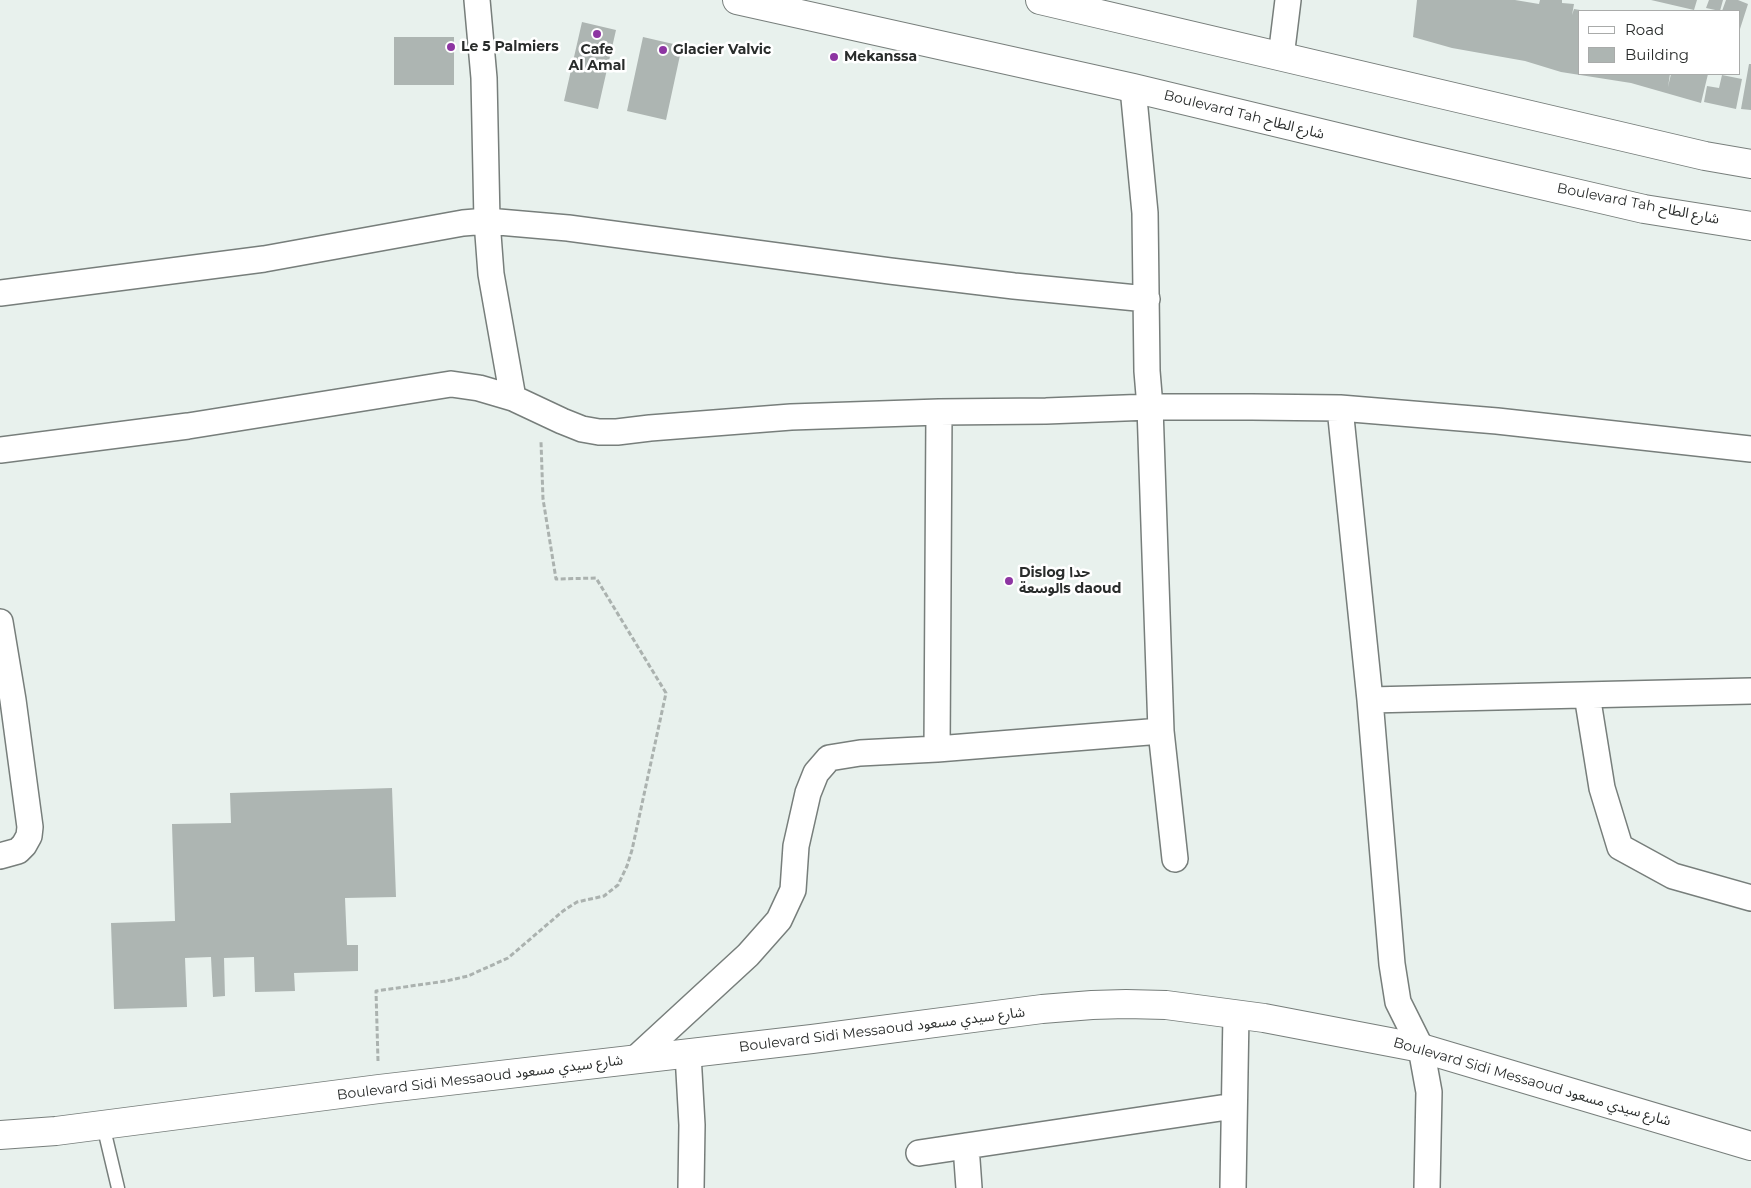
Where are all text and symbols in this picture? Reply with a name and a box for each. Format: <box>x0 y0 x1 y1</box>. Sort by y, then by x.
legend <box>1578 10 1741 75</box>
text: Road <box>1625 20 1664 39</box>
marker: Cafe Al Amal <box>591 28 603 40</box>
place label: Le 5 Palmiers <box>461 39 559 55</box>
marker: Le 5 Palmiers <box>445 41 457 53</box>
place label: Cafe Al Amal <box>568 42 626 74</box>
place label: Glacier Valvic <box>673 42 771 58</box>
marker: Glacier Valvic <box>657 44 669 56</box>
text: Building <box>1625 45 1689 64</box>
place label: Mekanssa <box>844 49 917 65</box>
marker: Mekanssa <box>828 51 840 63</box>
street label: Boulevard Tah شارع الطاح <box>1162 87 1326 143</box>
street label: Boulevard Tah شارع الطاح <box>1555 180 1721 228</box>
place label: Dislog حدا الوسعةs daoud <box>1019 565 1121 598</box>
marker: Dislog حدا الوسعةs daoud <box>1003 575 1015 587</box>
street label: Boulevard Sidi Messaoud شارع سيدي مسعود <box>738 1004 1026 1056</box>
street label: Boulevard Sidi Messaoud شارع سيدي مسعود <box>1391 1034 1673 1130</box>
street label: Boulevard Sidi Messaoud شارع سيدي مسعود <box>336 1052 624 1104</box>

